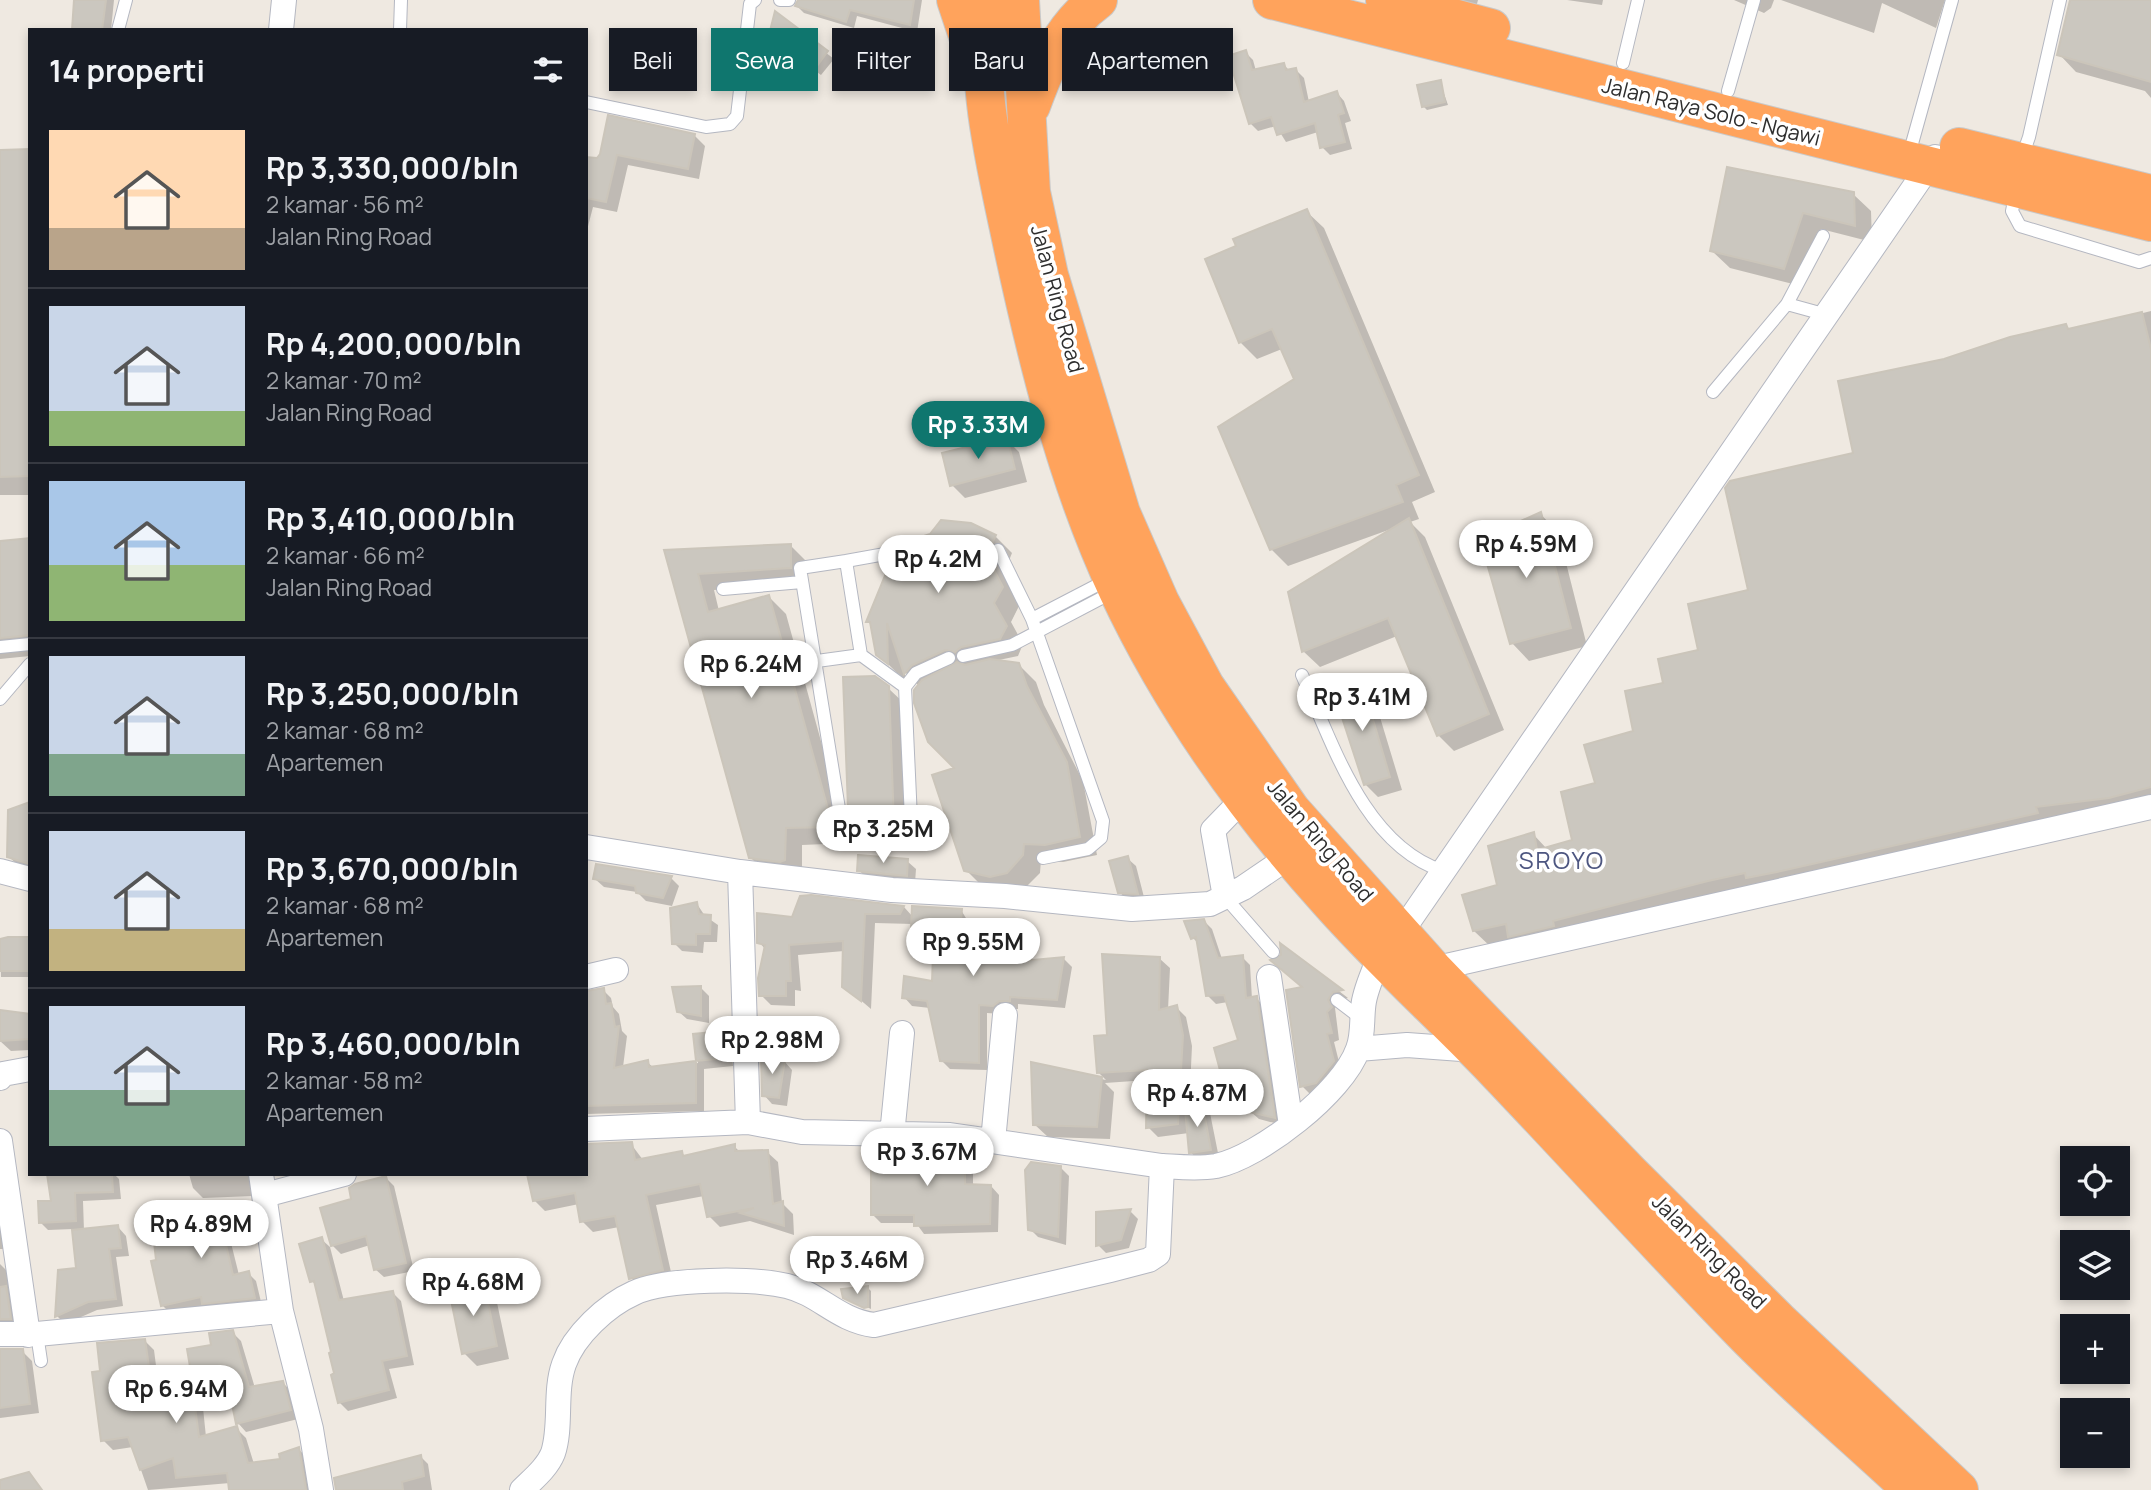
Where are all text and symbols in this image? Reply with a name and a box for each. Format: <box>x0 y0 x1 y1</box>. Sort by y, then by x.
chip: Beli <box>609 28 697 91</box>
chip: Sewa <box>711 28 818 91</box>
chip: Filter <box>832 28 935 91</box>
chip: Baru <box>949 28 1048 91</box>
chip: Apartemen <box>1062 28 1233 91</box>
text: 14 properti <box>49 50 205 91</box>
icon: filters <box>529 51 567 89</box>
street label: Jalan Raya Solo - Ngawi <box>1599 70 1824 152</box>
text: Rp 3,330,000/bln <box>266 147 518 188</box>
icon: home <box>105 158 189 242</box>
text: 2 kamar · 56 m² <box>266 188 424 220</box>
text: Jalan Ring Road <box>266 220 432 252</box>
street label: Jalan Ring Road <box>1025 222 1091 376</box>
text: Rp 4,200,000/bln <box>266 323 521 364</box>
icon: home <box>105 334 189 418</box>
text: 2 kamar · 70 m² <box>266 364 422 396</box>
text: Jalan Ring Road <box>266 396 432 428</box>
pin: Rp 3.33M <box>906 402 1050 461</box>
text: Rp 3.33M <box>928 408 1028 440</box>
text: Rp 3,410,000/bln <box>266 498 515 539</box>
icon: home <box>105 509 189 593</box>
pin: Rp 4.59M <box>1454 520 1598 580</box>
text: Rp 4.59M <box>1475 527 1577 559</box>
pin: Rp 4.2M <box>873 536 1003 595</box>
text: 2 kamar · 66 m² <box>266 539 425 571</box>
text: Rp 4.2M <box>894 542 982 574</box>
text: Jalan Ring Road <box>266 571 432 603</box>
pin: Rp 6.24M <box>679 640 823 700</box>
text: Rp 6.24M <box>700 647 802 679</box>
text: Rp 3,250,000/bln <box>266 673 519 714</box>
pin: Rp 3.41M <box>1290 674 1434 733</box>
text: Rp 3.41M <box>1313 680 1411 712</box>
icon: home <box>105 684 189 768</box>
text: 2 kamar · 68 m² <box>266 714 424 746</box>
text: Apartemen <box>266 746 383 778</box>
street label: Jalan Ring Road <box>1261 773 1380 907</box>
pin: Rp 3.25M <box>811 806 955 865</box>
text: Rp 3.25M <box>832 812 934 844</box>
district label: SROYO <box>1519 843 1605 876</box>
text: Rp 3,670,000/bln <box>266 848 518 889</box>
icon: home <box>105 859 189 943</box>
text: 2 kamar · 68 m² <box>266 889 424 921</box>
pin: Rp 9.55M <box>901 918 1045 978</box>
text: Apartemen <box>266 921 383 953</box>
text: Rp 9.55M <box>922 925 1024 957</box>
pin: Rp 2.98M <box>700 1016 844 1076</box>
text: Rp 3,460,000/bln <box>266 1023 520 1064</box>
text: Rp 2.98M <box>721 1023 823 1055</box>
icon: home <box>105 1034 189 1118</box>
text: 2 kamar · 58 m² <box>266 1064 423 1096</box>
pin: Rp 4.87M <box>1125 1070 1269 1129</box>
text: Rp 4.87M <box>1147 1076 1247 1108</box>
text: Apartemen <box>266 1096 383 1128</box>
pin: Rp 3.67M <box>855 1128 999 1188</box>
text: Rp 3.67M <box>877 1135 977 1167</box>
map controls <box>2060 1146 2130 1468</box>
button: locate <box>2060 1146 2130 1216</box>
street label: Jalan Ring Road <box>1646 1188 1773 1315</box>
pin: Rp 4.89M <box>129 1200 273 1260</box>
text: Rp 4.89M <box>150 1207 252 1239</box>
button: layers <box>2060 1230 2130 1300</box>
pin: Rp 3.46M <box>785 1236 929 1296</box>
text: Rp 3.46M <box>806 1243 908 1275</box>
pin: Rp 4.68M <box>401 1258 545 1318</box>
text: Rp 4.68M <box>422 1265 524 1297</box>
button: + <box>2060 1314 2130 1384</box>
pin: Rp 6.94M <box>104 1366 248 1425</box>
text: Rp 6.94M <box>124 1372 228 1404</box>
button: − <box>2060 1398 2130 1468</box>

